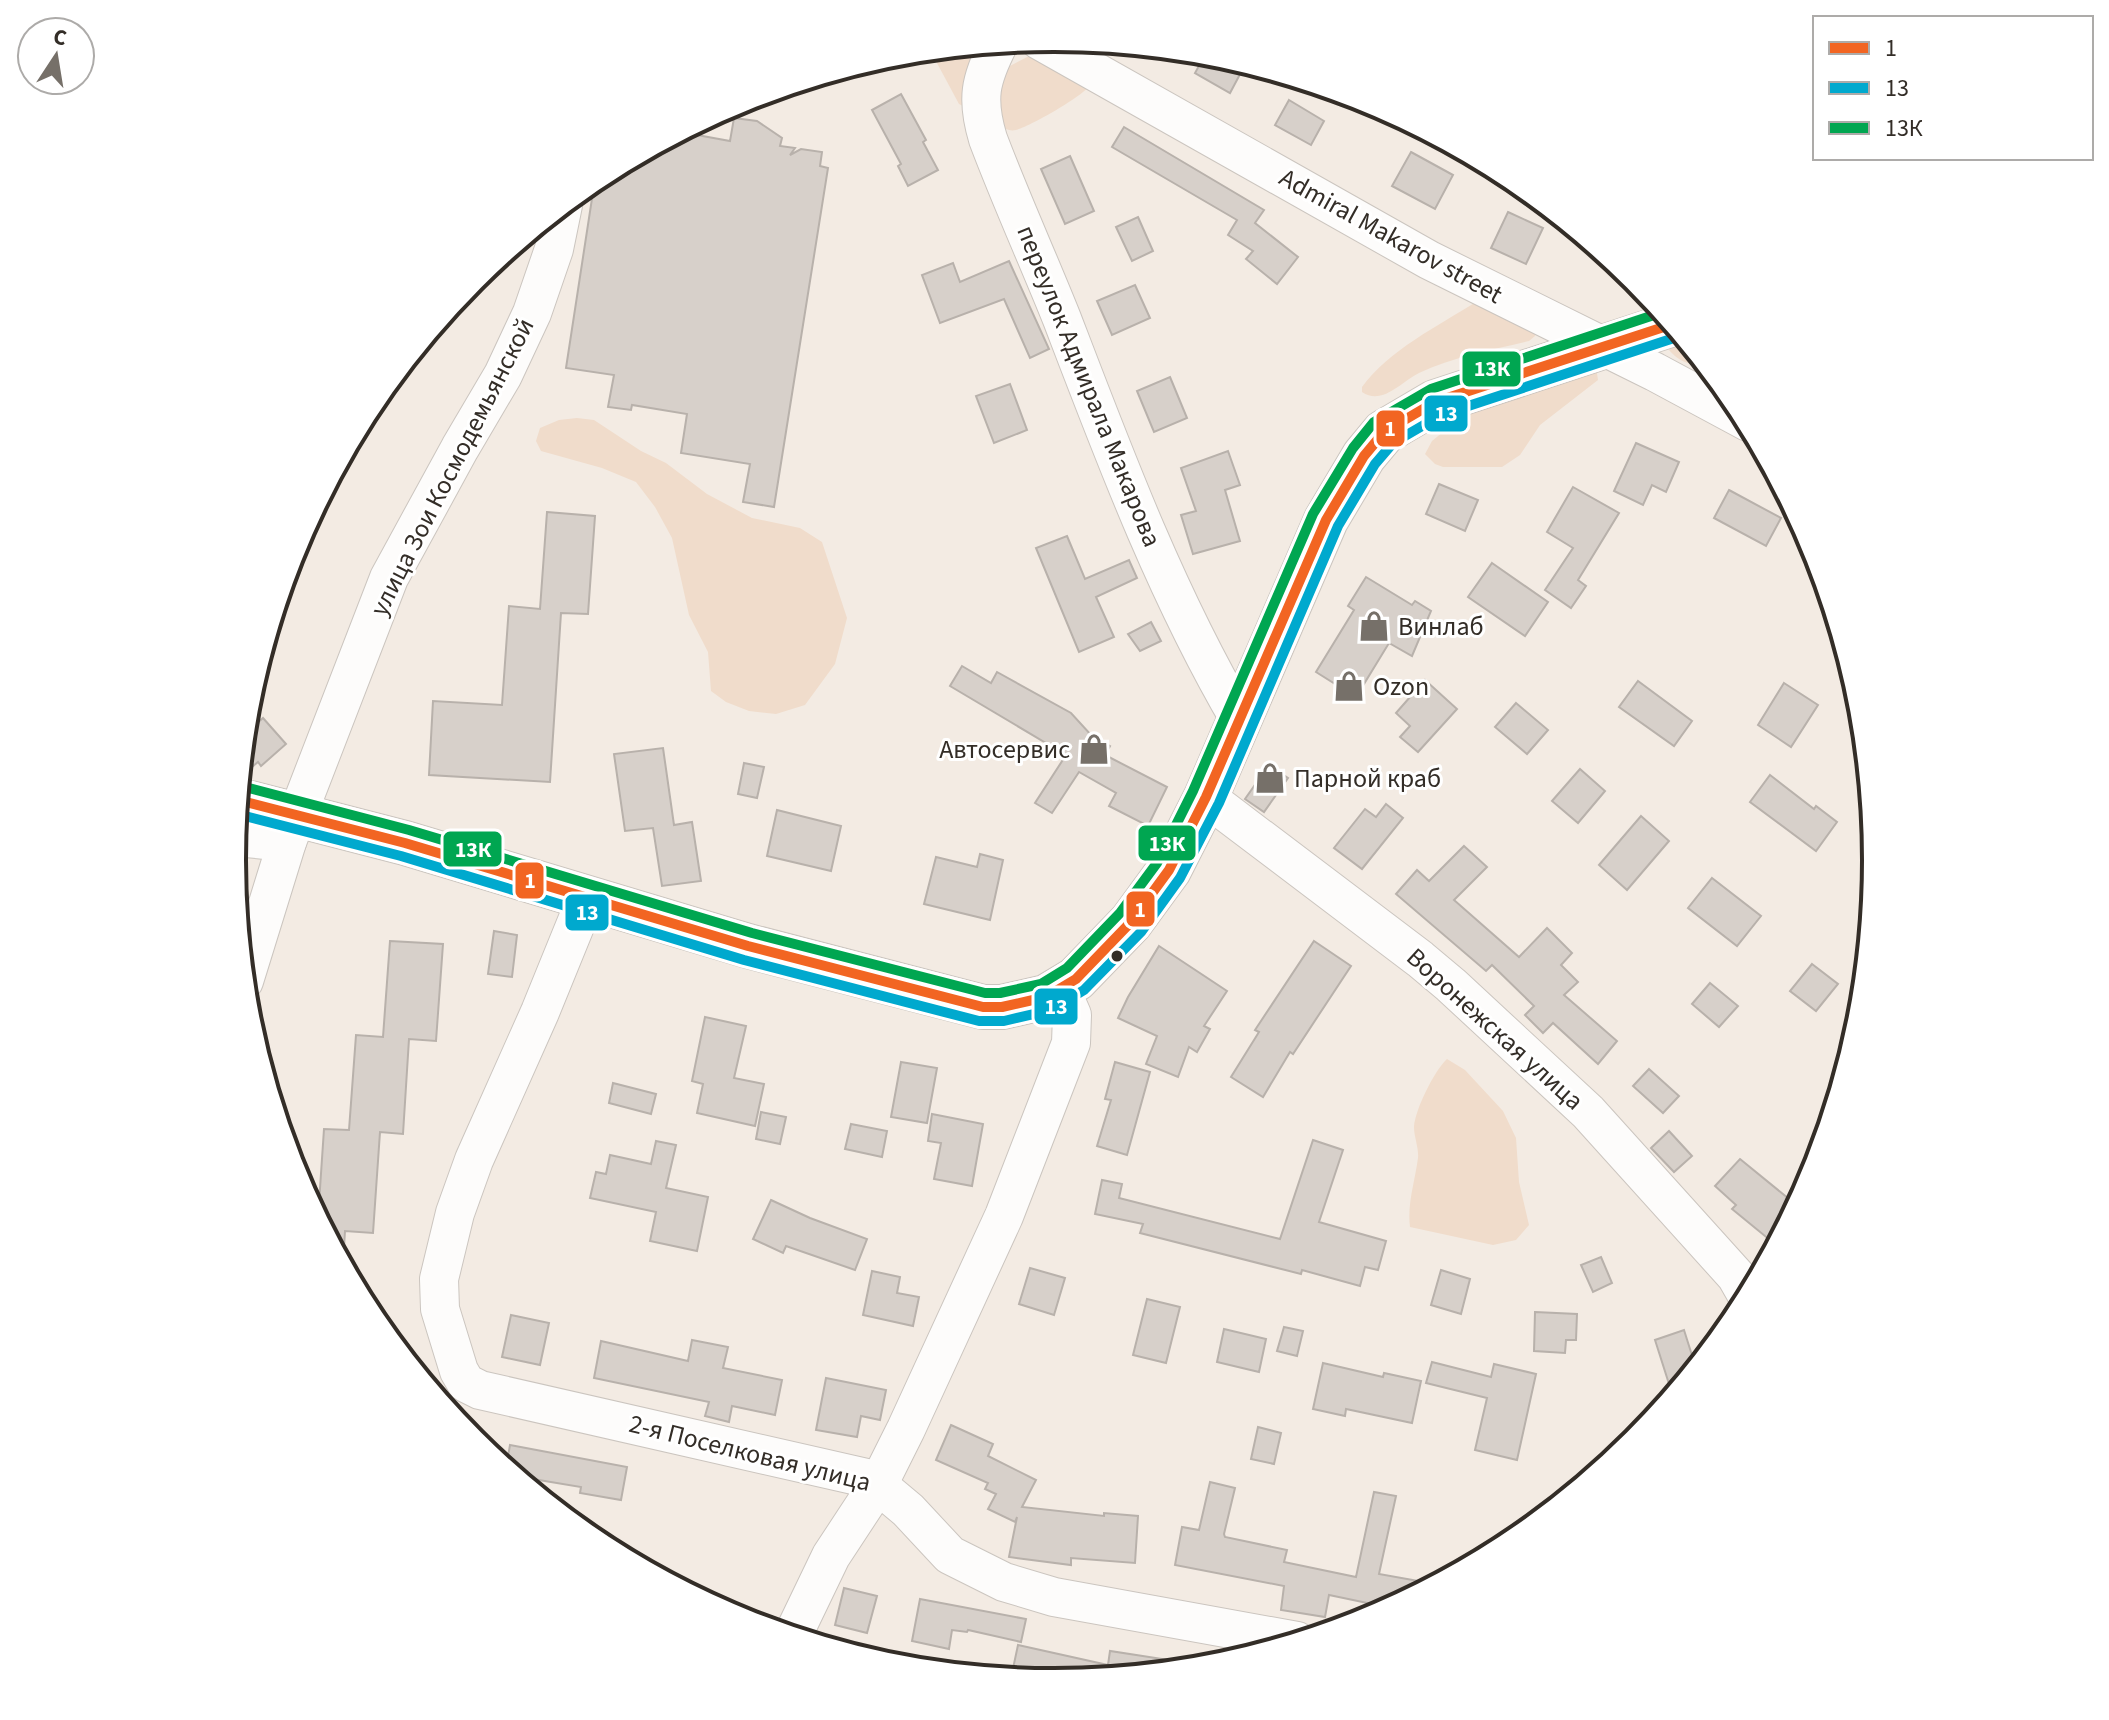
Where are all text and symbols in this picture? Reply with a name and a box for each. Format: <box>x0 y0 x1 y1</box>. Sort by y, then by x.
north arrow <box>16 16 96 96</box>
legend <box>1813 16 2093 160</box>
text: С <box>50 20 70 54</box>
text: 1 <box>1885 31 1897 66</box>
text: 13 <box>1885 71 1909 106</box>
text: 13К <box>1885 111 1923 146</box>
street label: Admiral Makarov street <box>1273 159 1509 313</box>
street label: переулок Адмирала Макарова <box>1007 220 1171 552</box>
street label: улица Зои Космодемьянской <box>361 312 543 622</box>
line badge: 13К <box>1461 350 1522 388</box>
text: 13К <box>1474 353 1511 385</box>
line badge: 13 <box>1423 394 1469 433</box>
text: 13 <box>1434 398 1458 430</box>
line badge: 1 <box>1375 409 1406 448</box>
text: 1 <box>1384 413 1396 445</box>
place label: Винлаб <box>1398 608 1484 645</box>
shop icon: Винлаб <box>1357 609 1391 643</box>
place label: Ozon <box>1373 668 1429 705</box>
shop icon: Ozon <box>1332 669 1366 703</box>
place label: Автосервис <box>939 731 1070 768</box>
shop icon: Автосервис <box>1077 732 1111 766</box>
place label: Парной краб <box>1294 760 1441 797</box>
shop icon: Парной краб <box>1253 761 1287 795</box>
line badge: 13К <box>1137 824 1197 862</box>
text: 13К <box>1149 828 1186 860</box>
line badge: 13К <box>442 830 503 868</box>
text: 13К <box>455 834 492 866</box>
line badge: 1 <box>514 861 545 900</box>
text: 1 <box>524 865 536 897</box>
line badge: 1 <box>1125 890 1156 928</box>
line badge: 13 <box>564 893 610 932</box>
text: 1 <box>1134 894 1146 926</box>
text: 13 <box>575 897 599 929</box>
street label: Воронежская улица <box>1398 939 1592 1119</box>
unlabelled marker <box>1109 948 1125 964</box>
line badge: 13 <box>1033 987 1079 1026</box>
text: 13 <box>1044 991 1068 1023</box>
street label: 2-я Поселковая улица <box>625 1405 875 1501</box>

